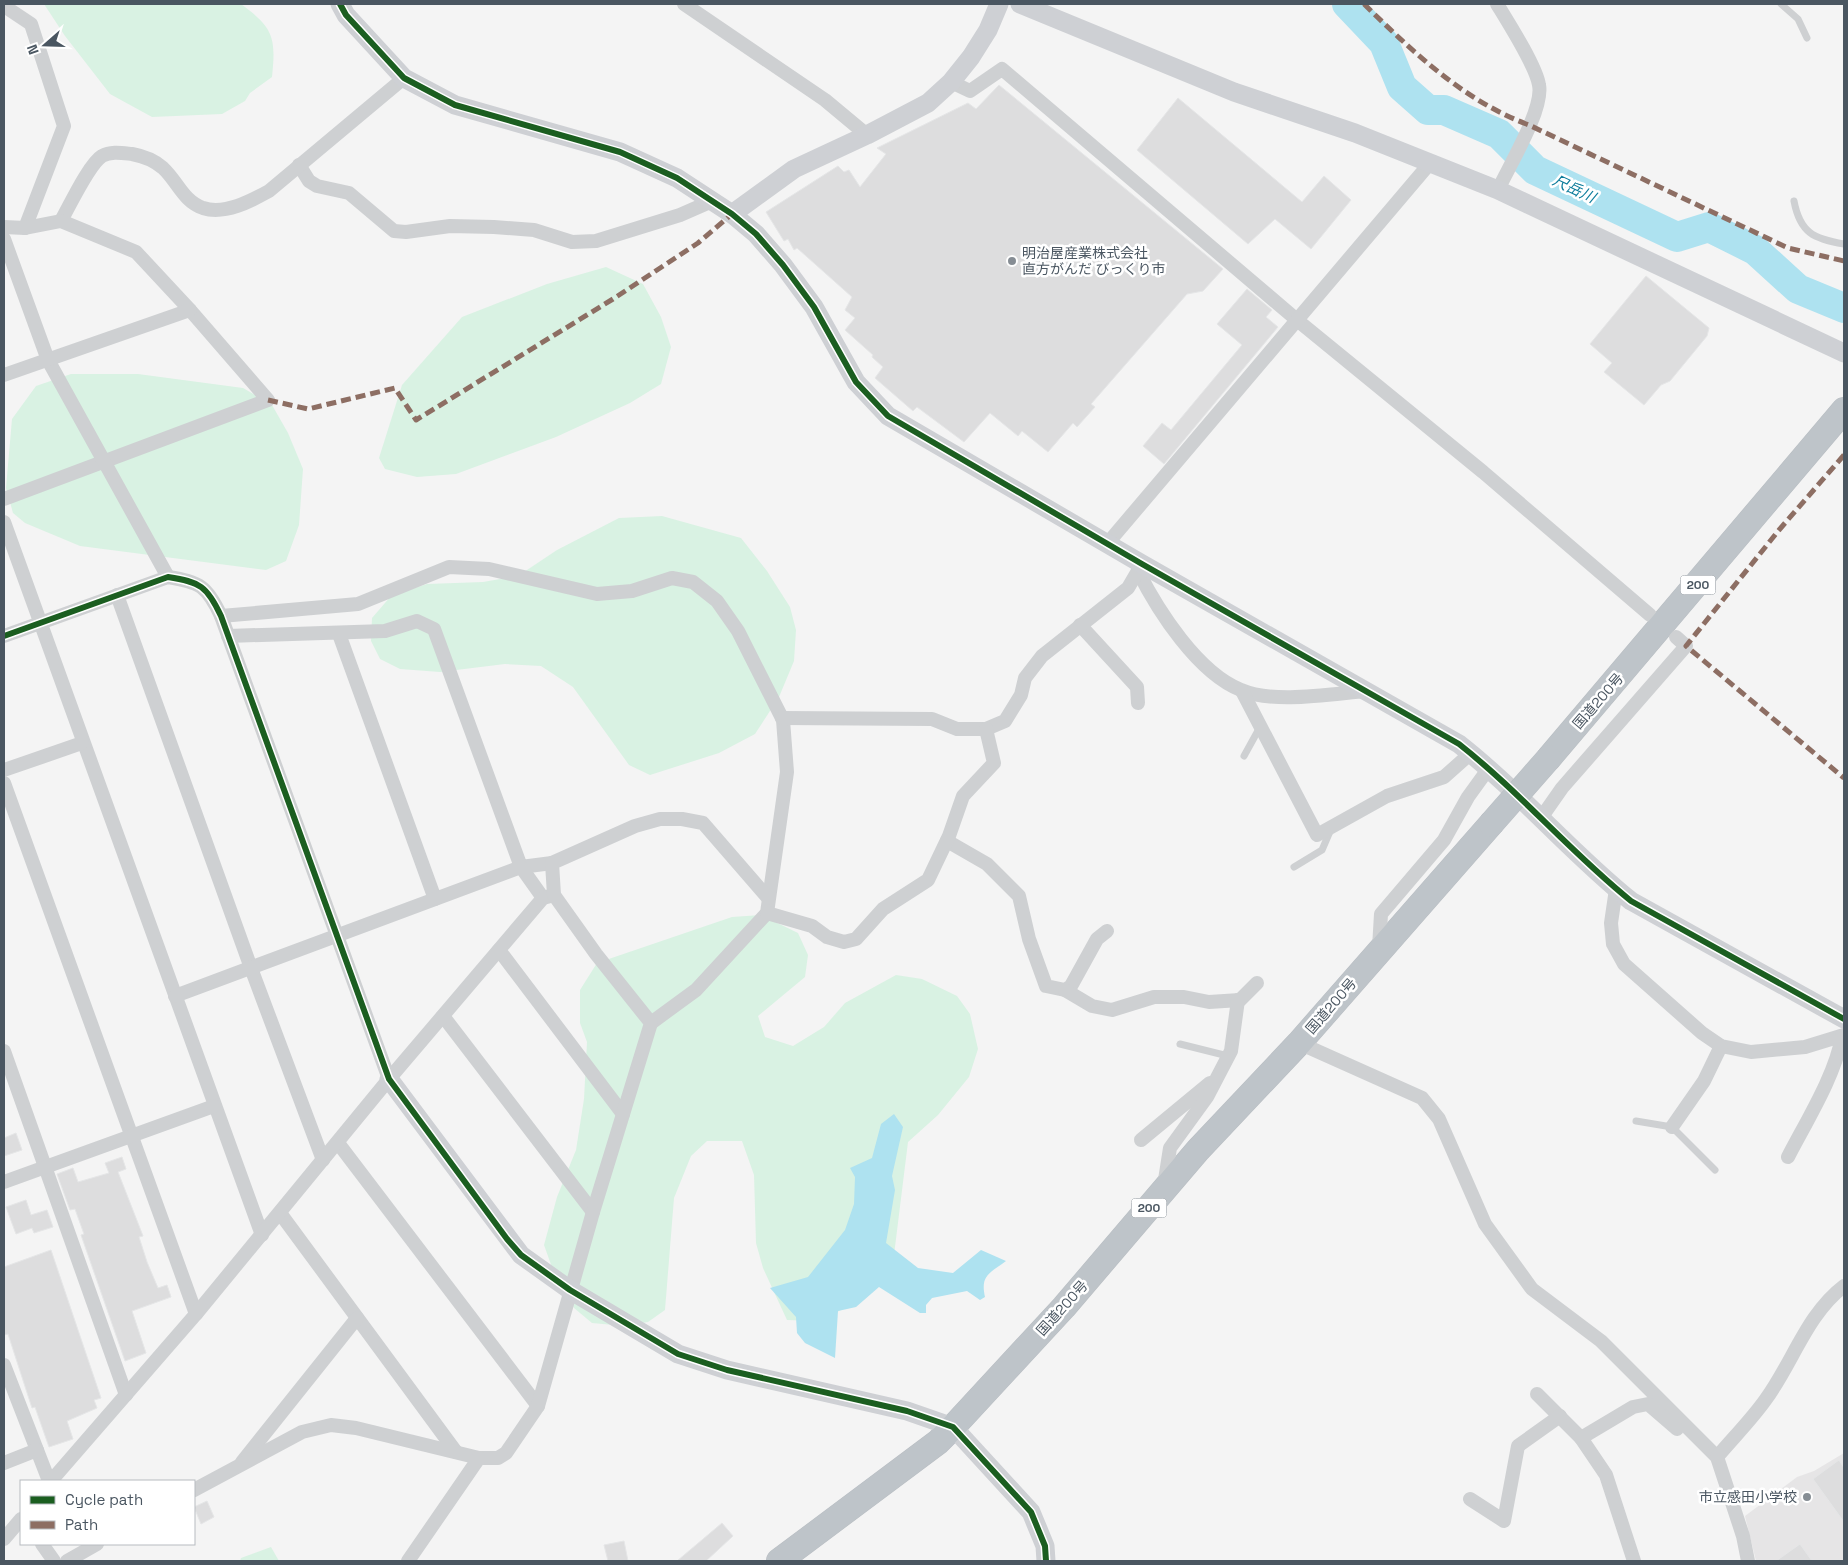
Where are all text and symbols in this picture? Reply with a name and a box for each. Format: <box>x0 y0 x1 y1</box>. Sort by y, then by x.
north arrow <box>20 20 70 70</box>
text: N <box>23 42 43 57</box>
water label: 尺岳川 <box>1550 170 1600 208</box>
place label: 明治屋産業株式会社 直方がんだ びっくり市 <box>1022 244 1166 278</box>
marker: 明治屋産業株式会社 直方がんだ びっくり市 <box>1006 255 1018 267</box>
road number: 200 <box>1680 576 1716 594</box>
street label: 国道200号 <box>1569 669 1627 733</box>
street label: 国道200号 <box>1302 974 1360 1038</box>
road number: 200 <box>1132 1198 1166 1218</box>
street label: 国道200号 <box>1032 1277 1092 1339</box>
legend <box>20 1480 195 1545</box>
place label: 市立感田小学校 <box>1699 1488 1797 1506</box>
text: Cycle path <box>65 1490 143 1509</box>
marker: 市立感田小学校 <box>1801 1491 1813 1503</box>
text: Path <box>65 1515 98 1534</box>

